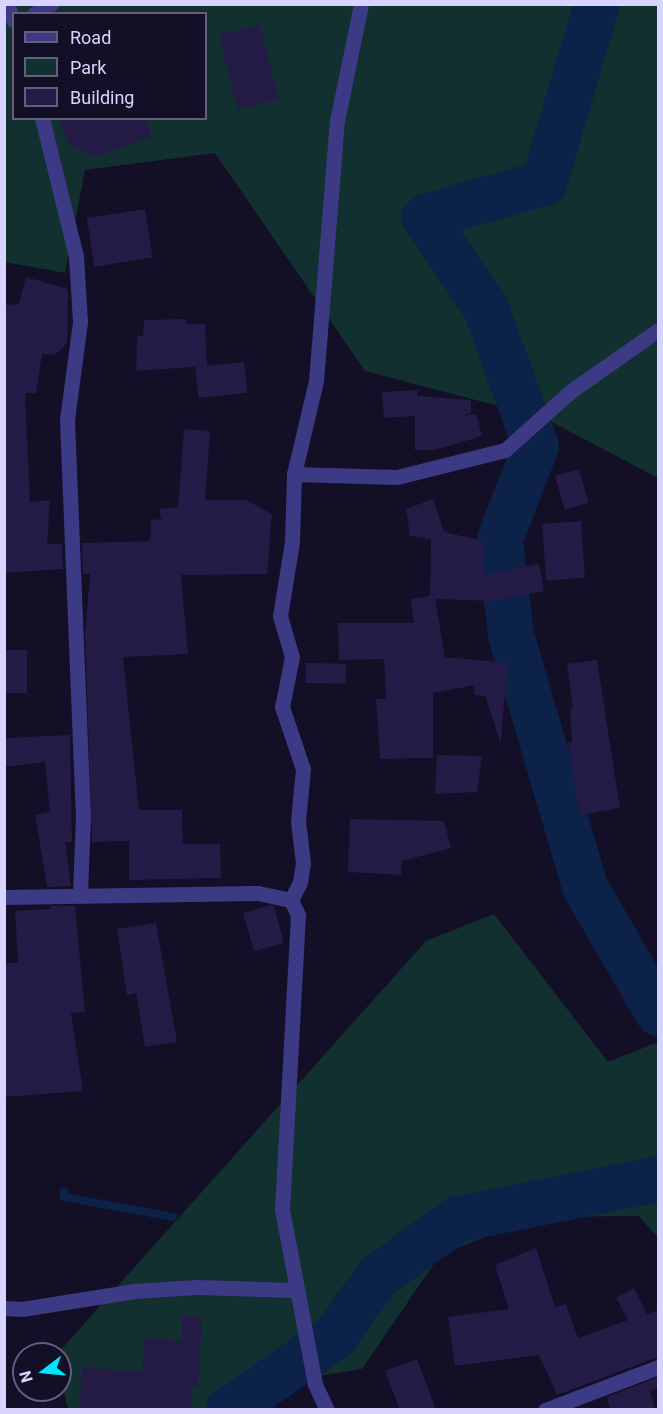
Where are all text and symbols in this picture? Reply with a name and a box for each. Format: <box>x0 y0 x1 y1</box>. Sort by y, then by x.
legend <box>12 12 207 120</box>
text: Road <box>70 27 111 48</box>
text: Park <box>70 57 106 78</box>
text: Building <box>70 87 134 108</box>
north arrow <box>12 1342 72 1402</box>
text: N <box>15 1369 37 1385</box>

